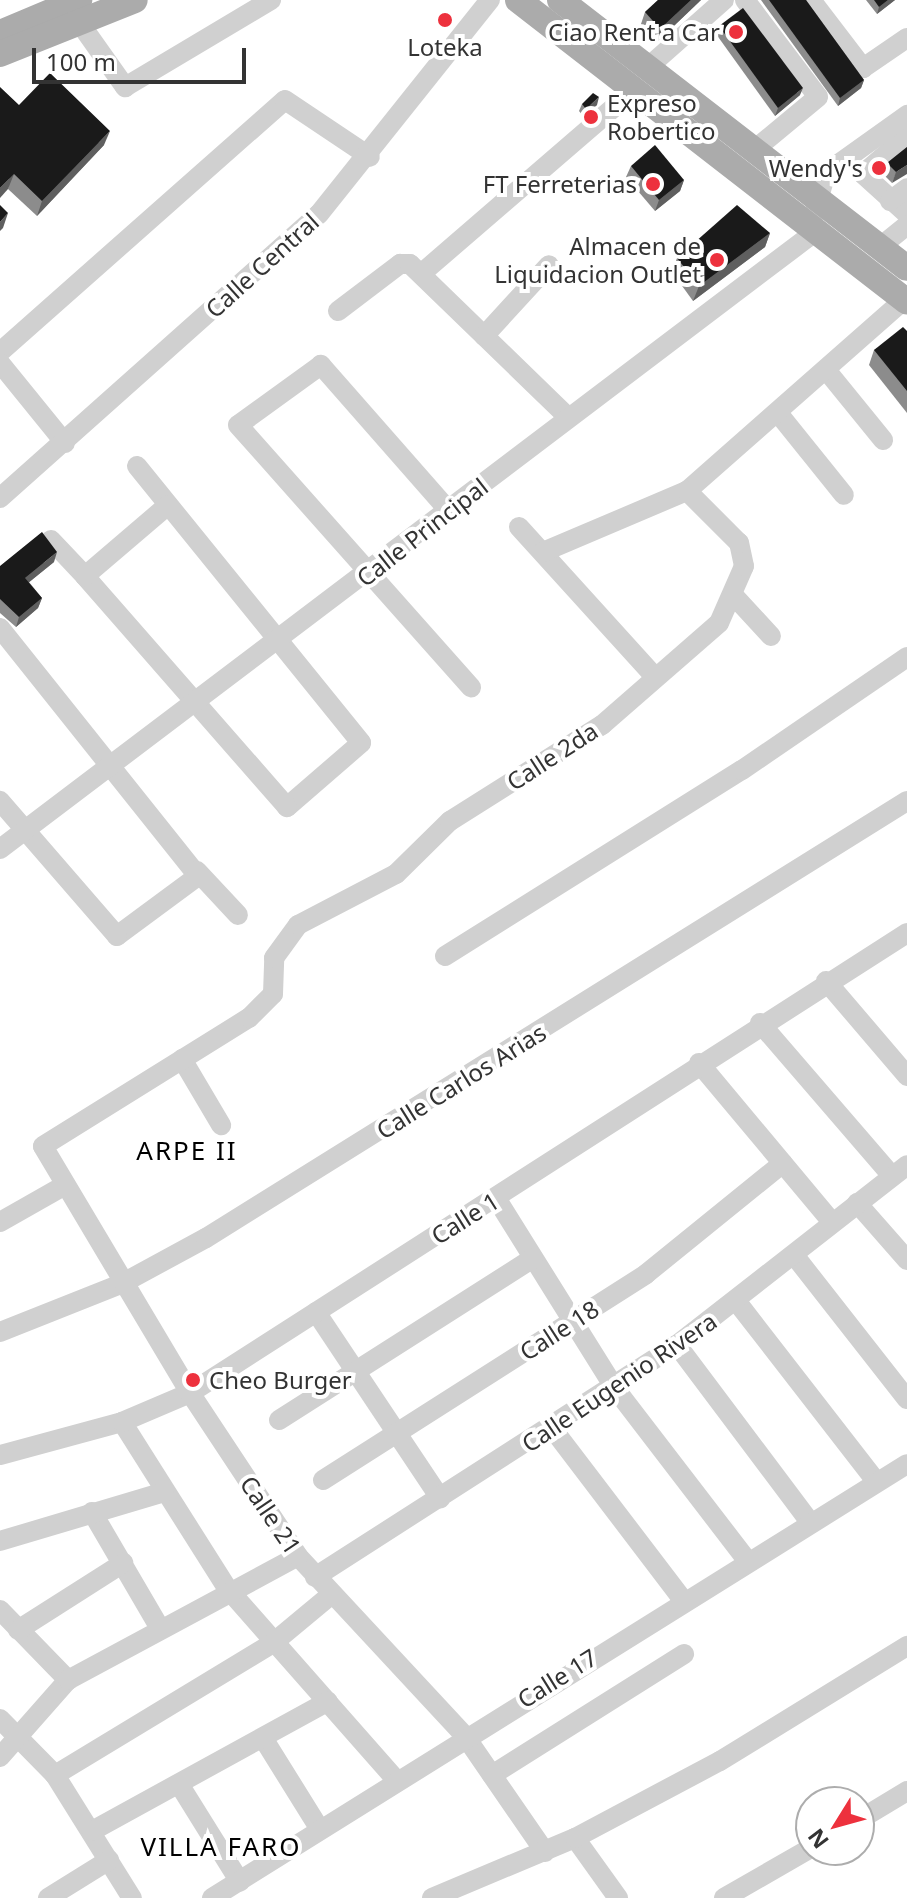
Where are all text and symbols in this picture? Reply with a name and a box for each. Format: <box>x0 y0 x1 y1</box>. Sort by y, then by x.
marker: Loteka <box>436 11 454 29</box>
place label: Ciao Rent a Car <box>548 18 720 46</box>
marker: Ciao Rent a Car <box>727 23 745 41</box>
scale bar <box>36 32 250 82</box>
place label: Loteka <box>407 33 483 61</box>
text: 100 m <box>46 45 116 78</box>
place label: Expreso Robertico <box>607 89 716 145</box>
marker: Expreso Robertico <box>582 108 600 126</box>
place label: Wendy's <box>769 154 863 182</box>
marker: Wendy's <box>870 159 888 177</box>
place label: FT Ferreterias <box>483 170 637 198</box>
marker: FT Ferreterias <box>644 175 662 193</box>
street label: Calle Central <box>200 207 324 323</box>
place label: Almacen de Liquidacion Outlet <box>494 232 701 288</box>
marker: Almacen de Liquidacion Outlet <box>708 251 726 269</box>
street label: Calle Principal <box>351 472 493 592</box>
street label: Calle 2da <box>501 716 603 796</box>
street label: Calle Carlos Arias <box>371 1017 551 1145</box>
district label: ARPE II <box>136 1135 238 1167</box>
street label: Calle 1 <box>426 1186 504 1250</box>
street label: Calle 18 <box>514 1294 604 1366</box>
street label: Calle Eugenio Rivera <box>516 1306 722 1458</box>
place label: Cheo Burger <box>209 1366 352 1394</box>
marker: Cheo Burger <box>184 1371 202 1389</box>
street label: Calle 21 <box>234 1470 308 1560</box>
street label: Calle 17 <box>512 1642 602 1714</box>
north arrow <box>795 1786 875 1866</box>
text: N <box>800 1823 835 1855</box>
district label: VILLA FARO <box>140 1831 302 1863</box>

